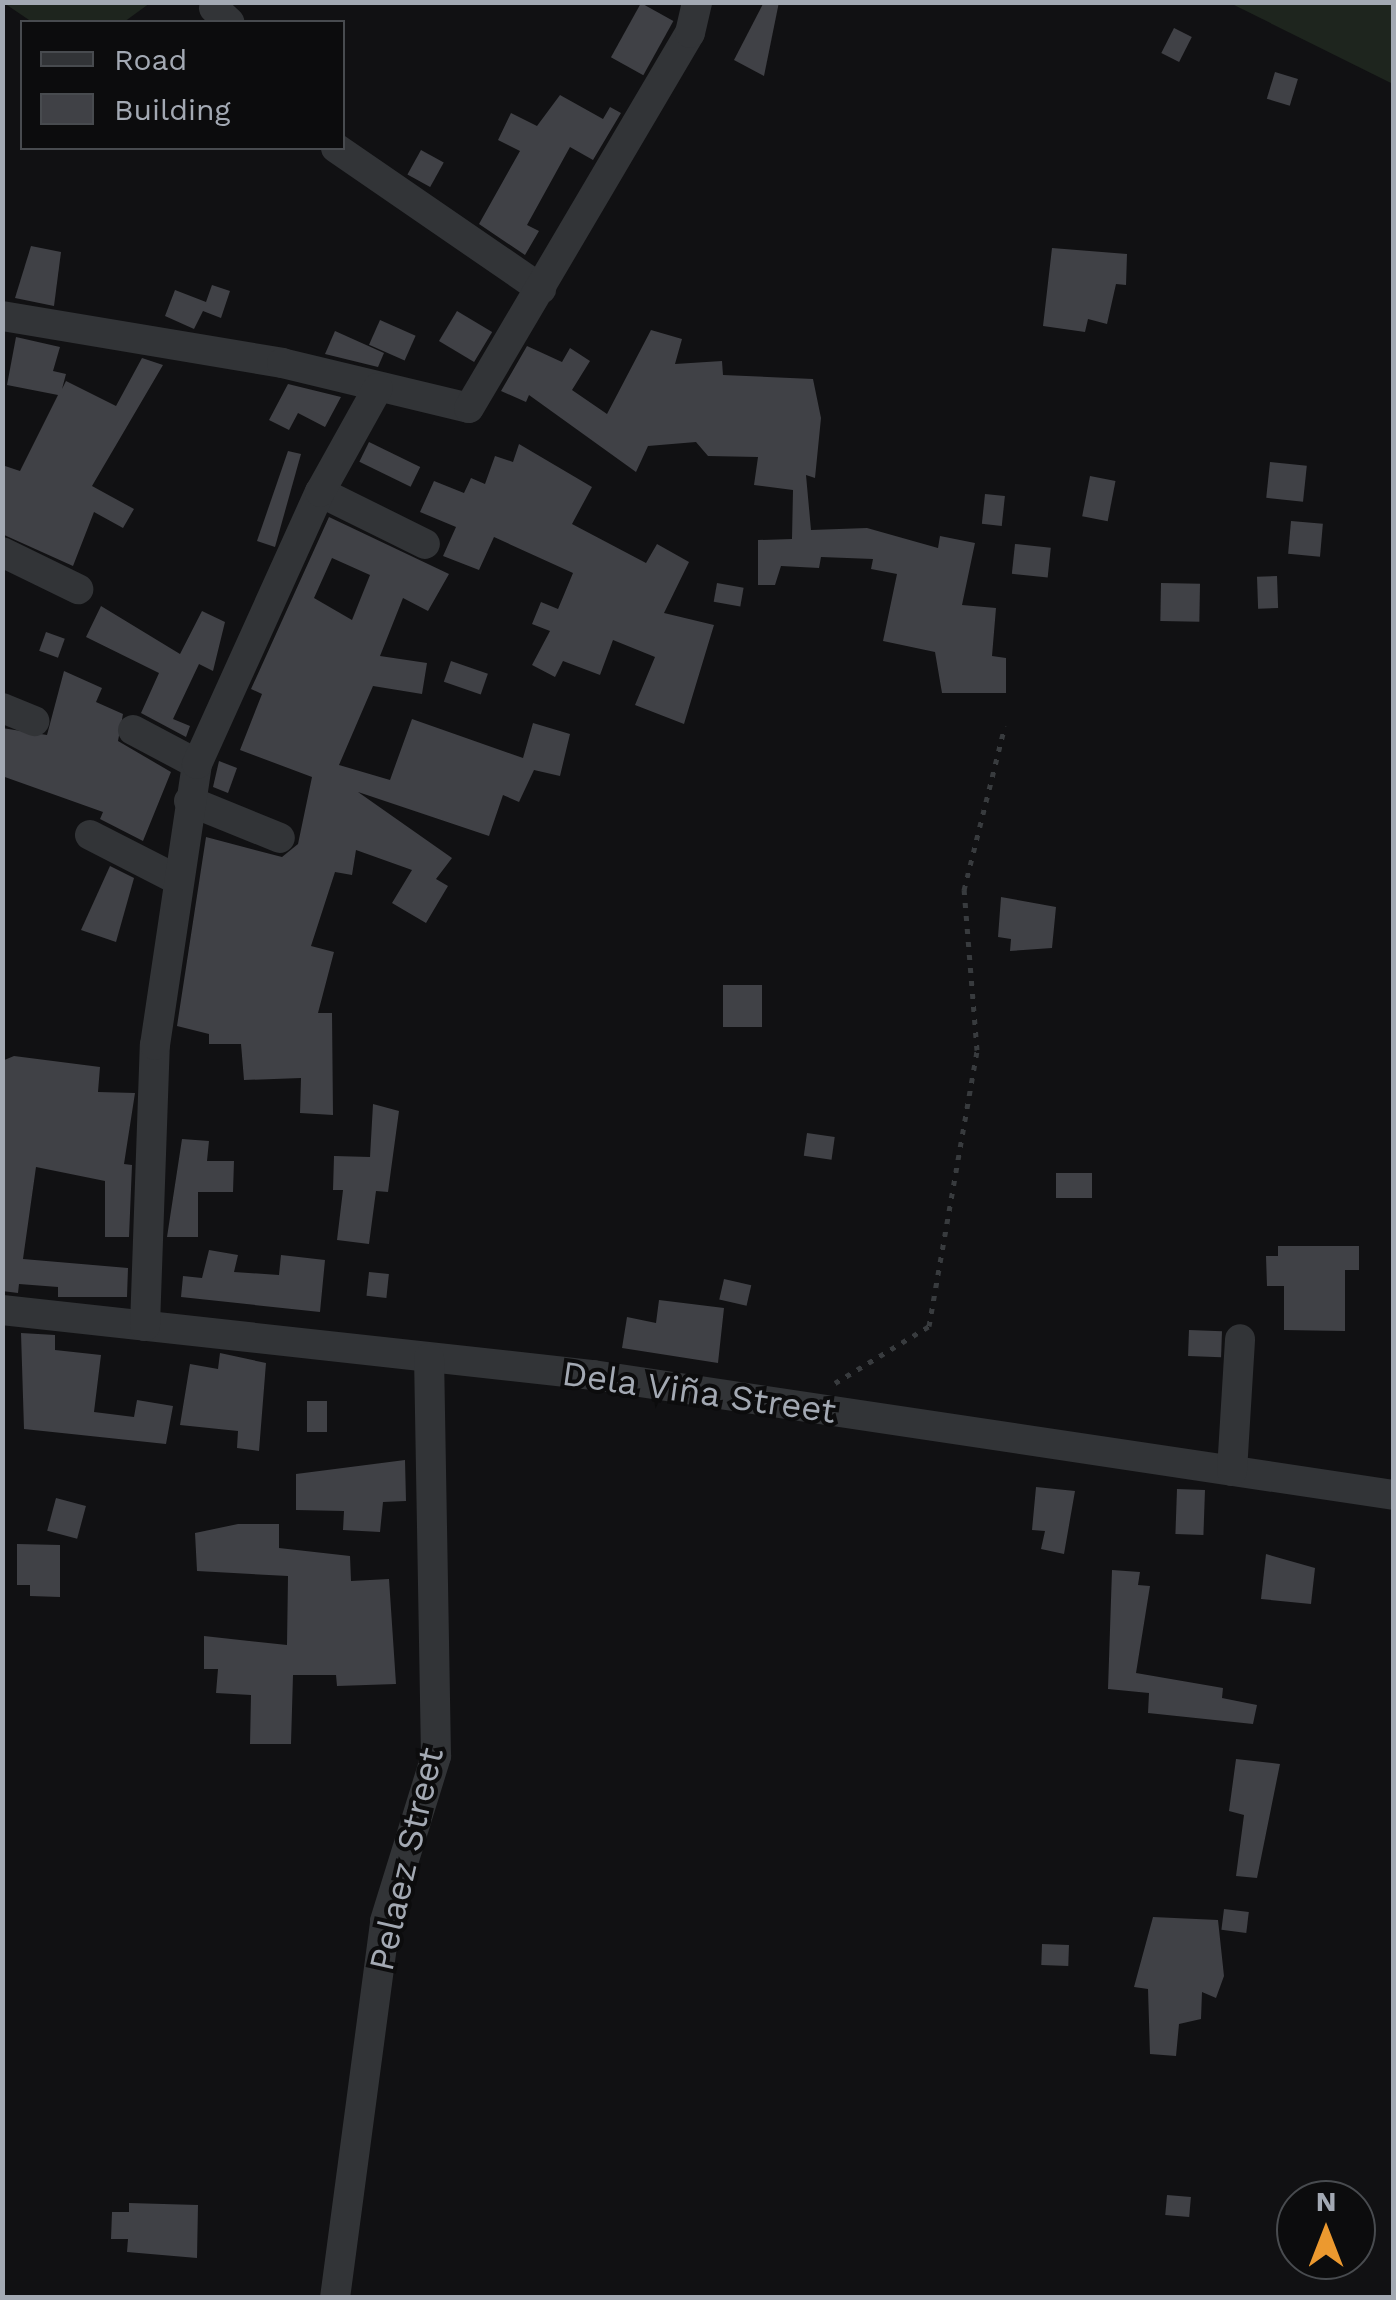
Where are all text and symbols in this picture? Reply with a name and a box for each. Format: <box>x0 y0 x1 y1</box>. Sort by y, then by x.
legend <box>20 20 345 150</box>
text: Road <box>114 42 187 77</box>
text: Building <box>114 92 231 127</box>
street label: Dela Viña Street <box>558 1352 840 1432</box>
street label: Pelaez Street <box>360 1743 452 1975</box>
north arrow <box>1276 2180 1376 2280</box>
text: N <box>1316 2185 1336 2218</box>

